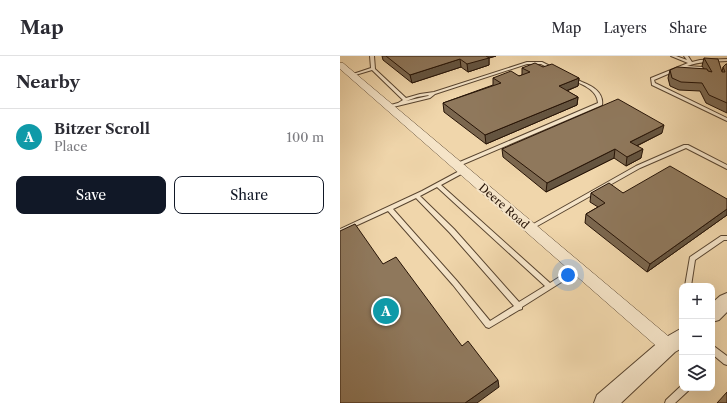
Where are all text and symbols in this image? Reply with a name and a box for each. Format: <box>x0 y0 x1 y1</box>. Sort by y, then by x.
text: Map <box>20 16 64 39</box>
text: Map <box>551 19 581 37</box>
text: Layers <box>603 19 647 37</box>
text: Share <box>669 19 707 37</box>
text: Nearby <box>16 72 80 92</box>
text: Bitzer Scroll <box>54 119 150 138</box>
text: A <box>24 129 34 145</box>
text: 100 m <box>286 129 324 145</box>
text: Place <box>54 138 87 154</box>
button: Save <box>16 176 166 214</box>
button: Share <box>174 176 324 214</box>
street label: Deere Road <box>476 180 532 232</box>
your location <box>558 265 578 285</box>
map controls <box>679 283 715 391</box>
button: + <box>679 283 715 319</box>
pin: A <box>373 296 399 326</box>
button: − <box>679 319 715 355</box>
button: layers <box>679 355 715 391</box>

